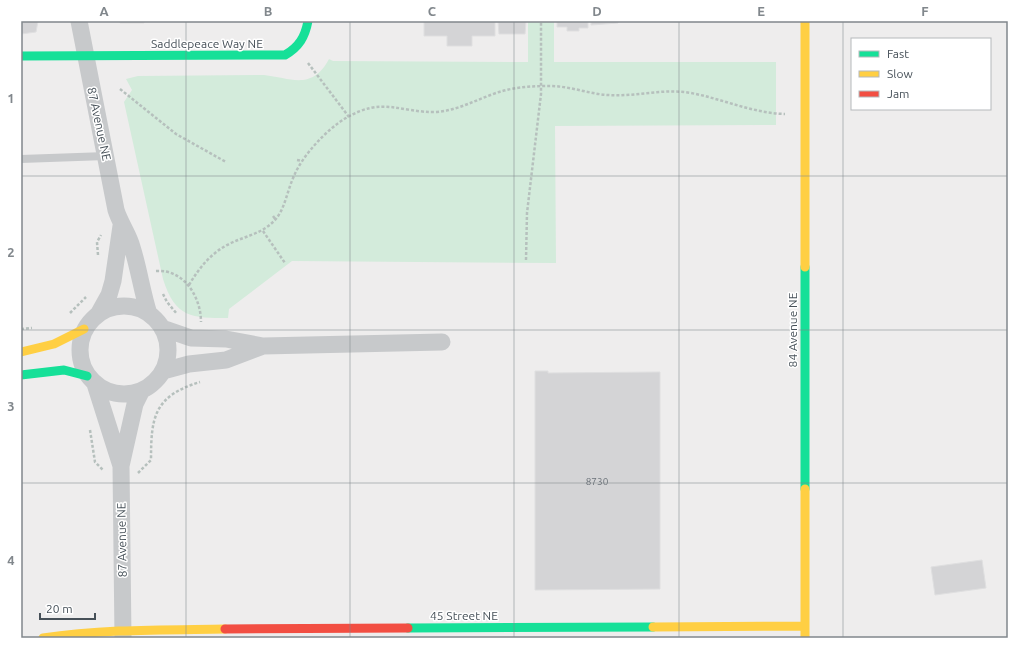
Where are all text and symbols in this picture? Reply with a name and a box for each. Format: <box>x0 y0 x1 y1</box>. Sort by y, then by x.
text: A <box>99 4 109 18</box>
text: B <box>264 4 273 18</box>
text: C <box>428 4 437 18</box>
text: D <box>592 4 602 18</box>
text: E <box>757 4 765 18</box>
text: F <box>921 4 929 18</box>
street label: Saddlepeace Way NE <box>151 37 263 50</box>
legend <box>851 38 991 110</box>
text: Fast <box>887 47 909 60</box>
text: Slow <box>887 67 913 80</box>
street label: 87 Avenue NE <box>85 86 114 162</box>
text: Jam <box>887 87 909 100</box>
text: 1 <box>7 91 15 105</box>
text: 2 <box>7 245 15 259</box>
street label: 84 Avenue NE <box>786 292 799 367</box>
text: 3 <box>7 399 15 413</box>
house number: 8730 <box>586 476 609 487</box>
street label: 87 Avenue NE <box>114 502 129 577</box>
text: 4 <box>7 553 15 567</box>
scale bar <box>40 595 95 621</box>
text: 20 m <box>46 602 73 615</box>
street label: 45 Street NE <box>430 609 498 622</box>

